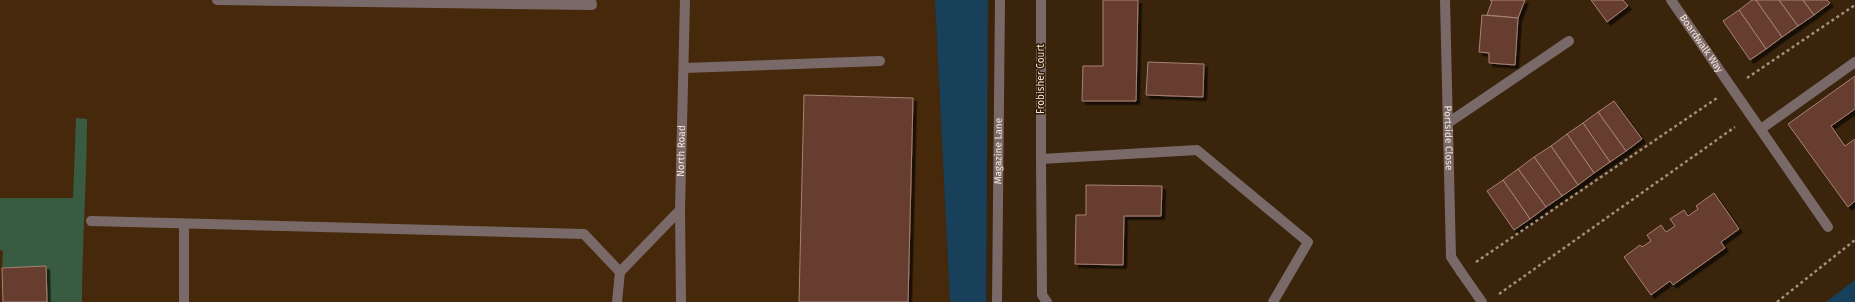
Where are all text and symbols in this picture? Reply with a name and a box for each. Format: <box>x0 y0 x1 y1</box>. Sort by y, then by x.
street label: Boardwalk Way <box>1677 12 1726 75</box>
street label: Frobisher Court <box>1035 44 1047 114</box>
street label: Portside Close <box>1441 105 1455 170</box>
street label: Magazine Lane <box>992 118 1005 184</box>
street label: North Road <box>675 125 688 177</box>

